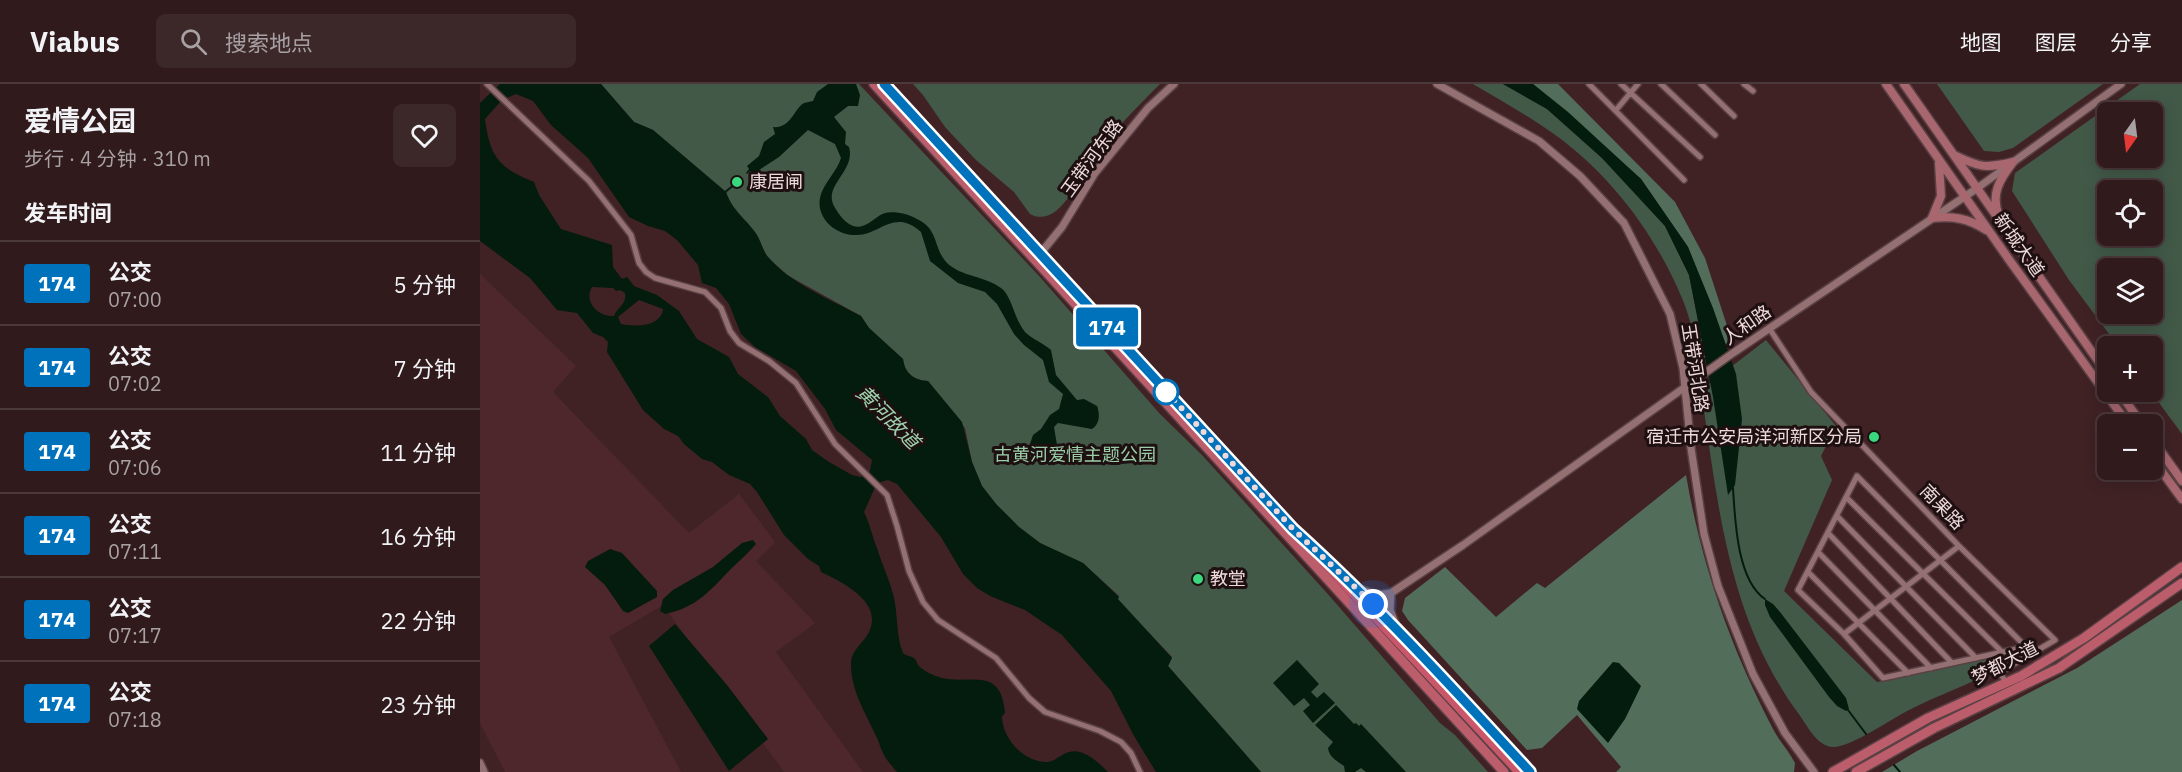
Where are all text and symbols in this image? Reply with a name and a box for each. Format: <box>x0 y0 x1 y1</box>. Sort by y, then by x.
search box <box>156 14 576 68</box>
text: Viabus <box>30 23 120 60</box>
icon: search <box>177 25 210 58</box>
text: 搜索地点 <box>225 28 313 57</box>
text: 地图 <box>1960 28 2002 56</box>
text: 图层 <box>2035 28 2077 56</box>
text: 分享 <box>2110 28 2152 56</box>
text: 爱情公园 <box>24 102 136 139</box>
north arrow <box>2097 102 2163 168</box>
map controls <box>2097 102 2163 480</box>
button: heart <box>393 104 456 167</box>
street label: 玉带河东路 <box>1056 115 1127 201</box>
text: 步行 · 4 分钟 · 310 m <box>24 145 211 172</box>
place label: 康居闸 <box>749 170 803 193</box>
marker: 康居闸 <box>730 175 744 189</box>
button: locate <box>2097 180 2163 246</box>
text: 发车时间 <box>24 198 112 227</box>
street label: 新城大道 <box>1989 209 2049 281</box>
text: 公交 <box>108 257 152 286</box>
button: layers <box>2097 258 2163 324</box>
text: 174 <box>38 269 76 297</box>
text: 5 分钟 <box>394 270 456 299</box>
text: 07:00 <box>108 286 162 313</box>
street label: 人和路 <box>1718 300 1775 349</box>
line badge: 174 <box>1072 308 1142 346</box>
text: 174 <box>1088 313 1126 341</box>
street label: 玉带河北路 <box>1677 322 1714 414</box>
button: + <box>2097 336 2163 402</box>
text: 公交 <box>108 341 152 370</box>
text: 174 <box>38 353 76 381</box>
text: 7 分钟 <box>394 354 456 383</box>
text: 07:02 <box>108 370 162 397</box>
water label: 黄河故道 <box>851 379 928 457</box>
unlabelled marker <box>1153 379 1179 405</box>
button: − <box>2097 414 2163 480</box>
text: 公交 <box>108 425 152 454</box>
place label: 宿迁市公安局洋河新区分局 <box>1646 425 1862 448</box>
marker: 宿迁市公安局洋河新区分局 <box>1867 430 1881 444</box>
text: 174 <box>38 437 76 465</box>
text: 11 分钟 <box>380 438 456 467</box>
park label: 古黄河爱情主题公园 <box>994 443 1156 466</box>
text: 07:06 <box>108 454 162 481</box>
street label: 南果路 <box>1915 479 1969 534</box>
text: 公交 <box>108 509 152 538</box>
text: 174 <box>38 521 76 549</box>
text: 16 分钟 <box>380 522 456 551</box>
text: 07:11 <box>108 538 162 565</box>
place label: 教堂 <box>1210 567 1246 590</box>
marker: 教堂 <box>1191 572 1205 586</box>
your location <box>1358 589 1388 619</box>
text: 公交 <box>108 593 152 622</box>
text: 174 <box>38 605 76 633</box>
text: 22 分钟 <box>380 606 456 635</box>
text: 07:17 <box>108 622 162 649</box>
street label: 梦都大道 <box>1967 636 2042 689</box>
text: 公交 <box>108 677 152 706</box>
text: 174 <box>38 689 76 717</box>
text: 23 分钟 <box>380 690 456 719</box>
text: 07:18 <box>108 706 162 733</box>

